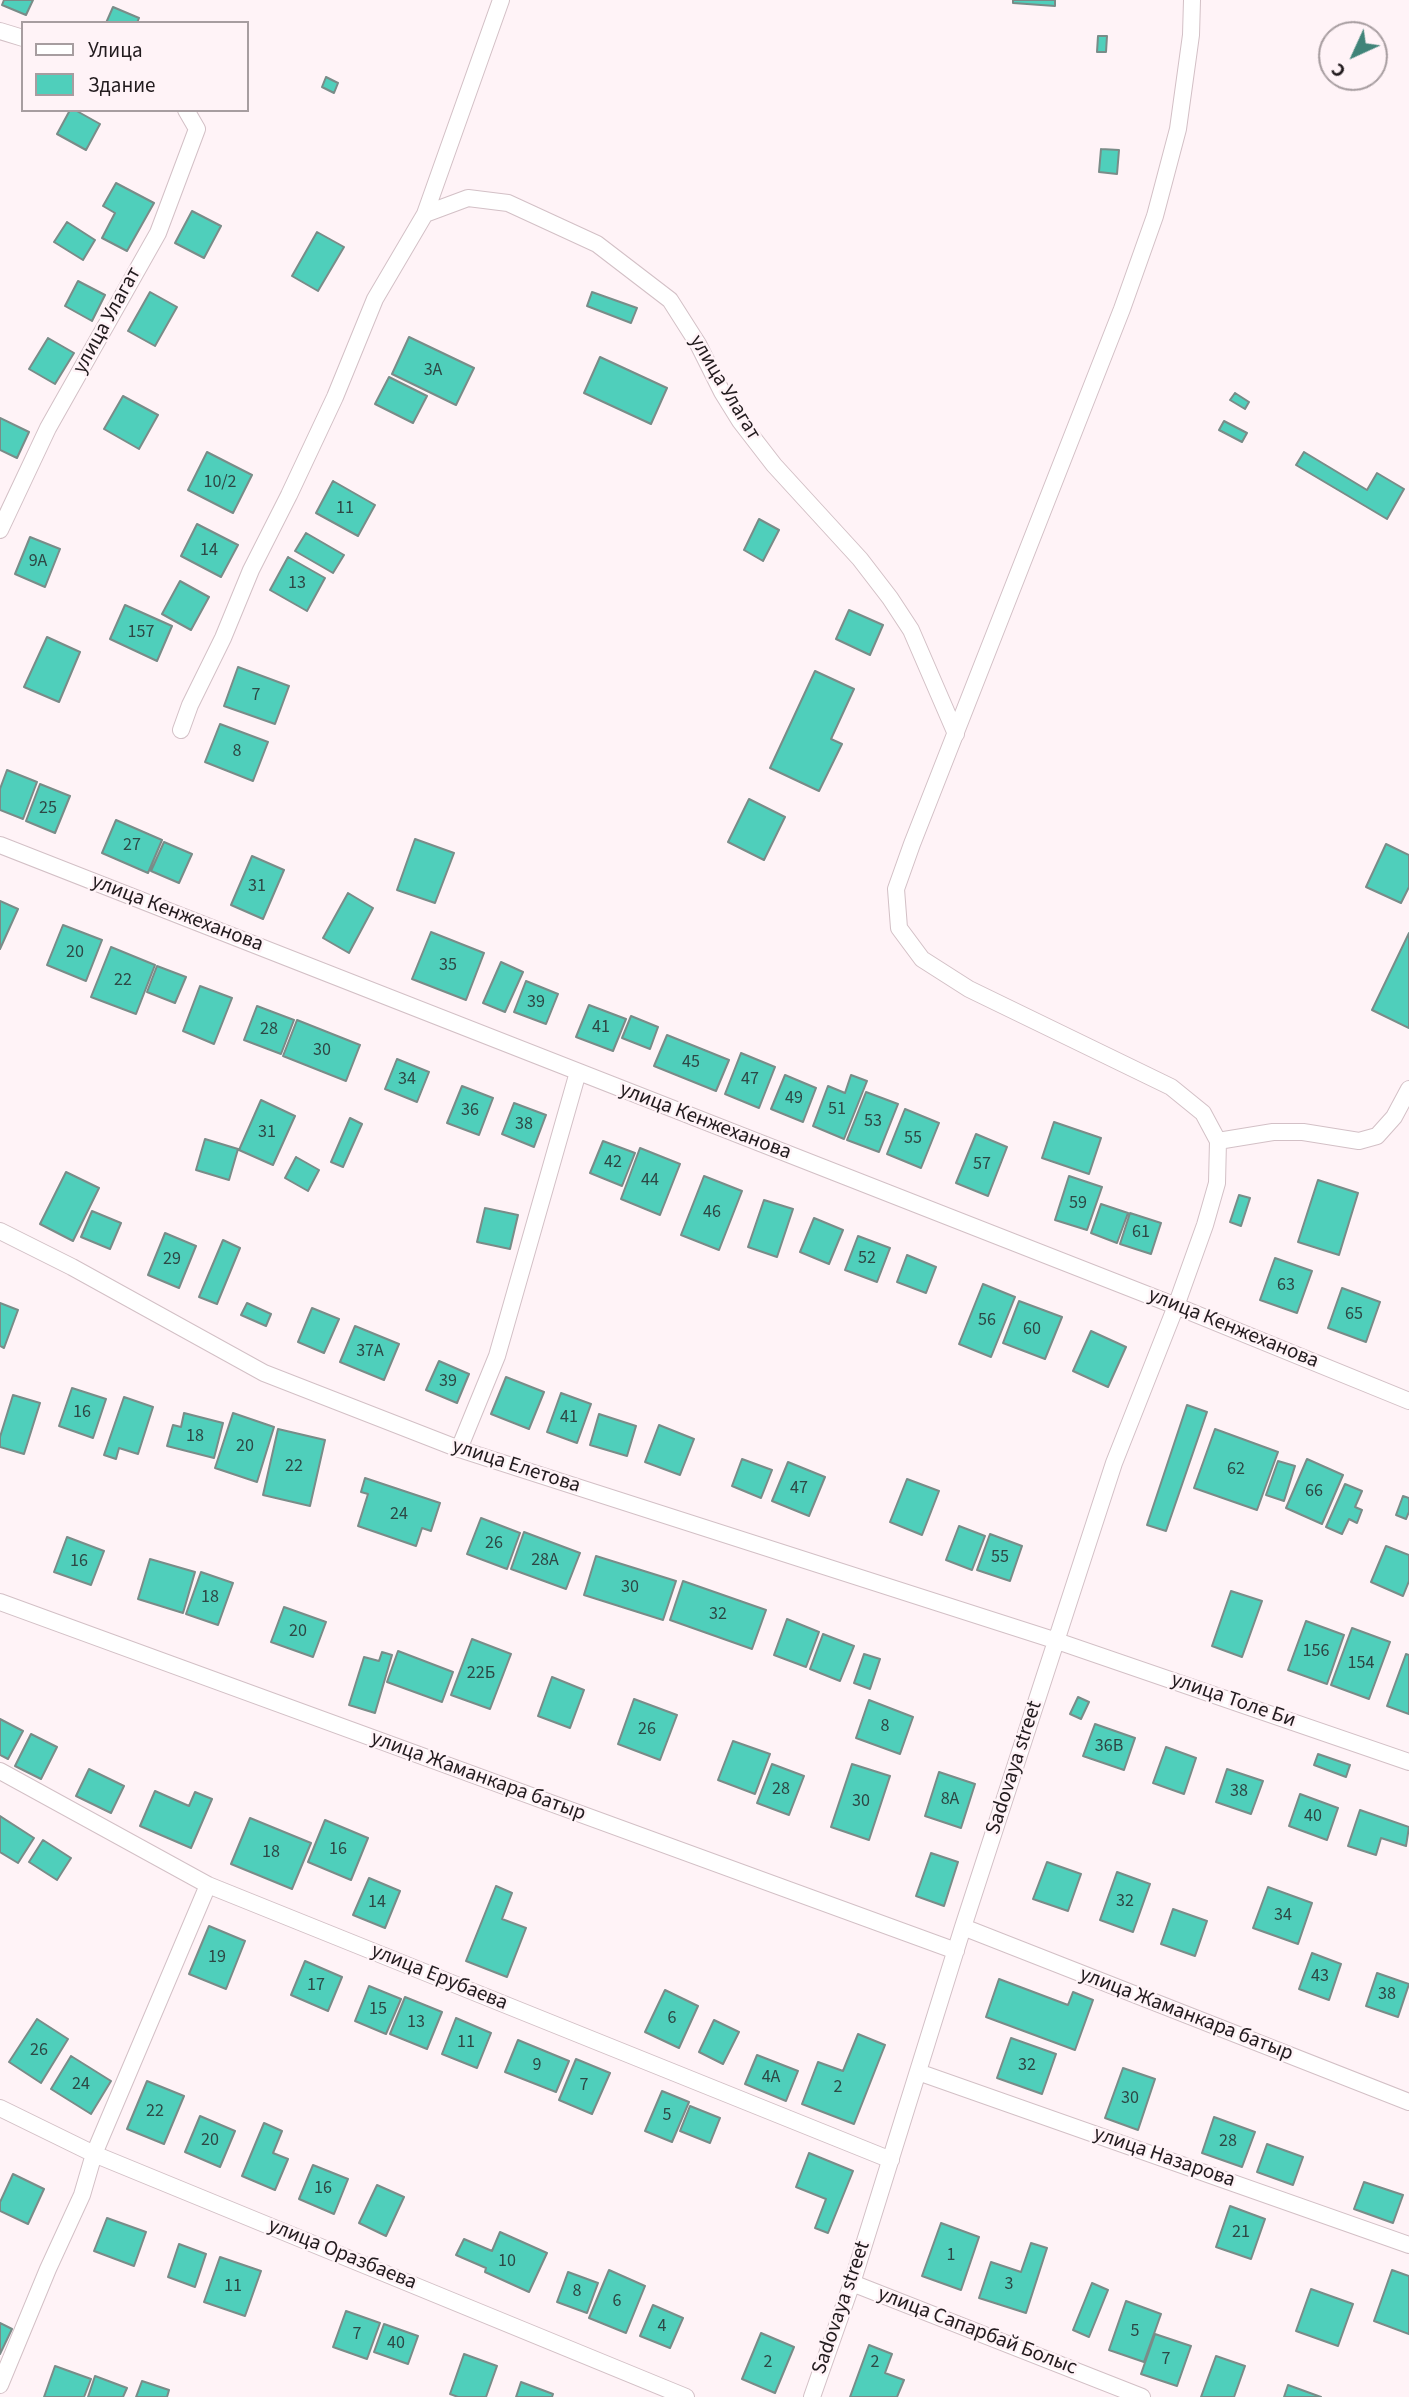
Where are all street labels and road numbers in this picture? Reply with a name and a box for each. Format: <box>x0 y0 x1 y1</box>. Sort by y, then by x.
street label: улица Улагат <box>68 263 148 379</box>
street label: улица Улагат <box>683 331 765 445</box>
street label: улица Кенжеханова <box>88 870 266 958</box>
street label: улица Кенжеханова <box>616 1078 794 1166</box>
street label: улица Кенжеханова <box>1144 1283 1322 1375</box>
street label: улица Елетова <box>449 1434 583 1500</box>
street label: улица Толе Би <box>1167 1668 1299 1734</box>
street label: Sadovaya street <box>982 1698 1048 1838</box>
street label: улица Жаманкара батыр <box>367 1726 589 1828</box>
street label: улица Ерубаева <box>367 1939 511 2017</box>
street label: улица Жаманкара батыр <box>1076 1963 1296 2067</box>
street label: улица Назарова <box>1090 2122 1238 2194</box>
street label: улица Оразбаева <box>264 2214 420 2296</box>
street label: Sadovaya street <box>807 2238 877 2378</box>
street label: улица Cапарбай Болыс <box>874 2282 1080 2382</box>

